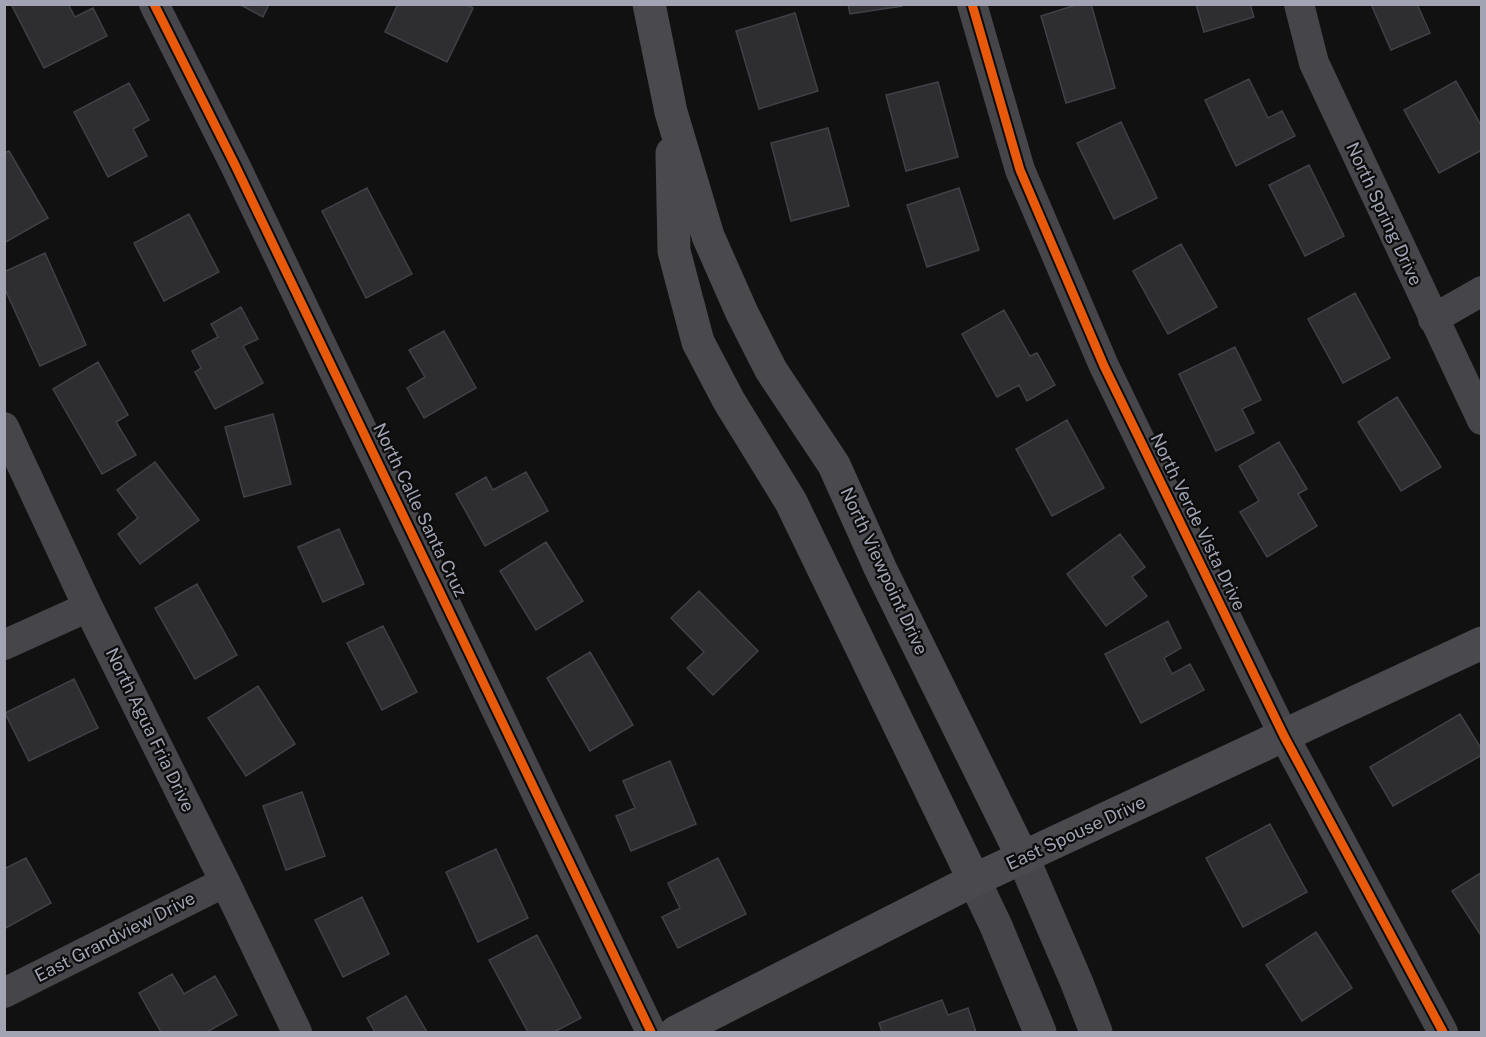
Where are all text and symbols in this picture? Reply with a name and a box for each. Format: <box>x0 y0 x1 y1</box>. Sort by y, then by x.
street label: North Spring Drive <box>1342 139 1427 289</box>
street label: North Calle Santa Cruz <box>369 419 472 600</box>
street label: North Verde Vista Drive <box>1146 430 1251 614</box>
street label: North Viewpoint Drive <box>836 484 933 658</box>
street label: North Agua Fria Drive <box>102 644 199 815</box>
street label: East Spouse Drive <box>1003 791 1149 874</box>
street label: East Grandview Drive <box>31 887 198 986</box>

